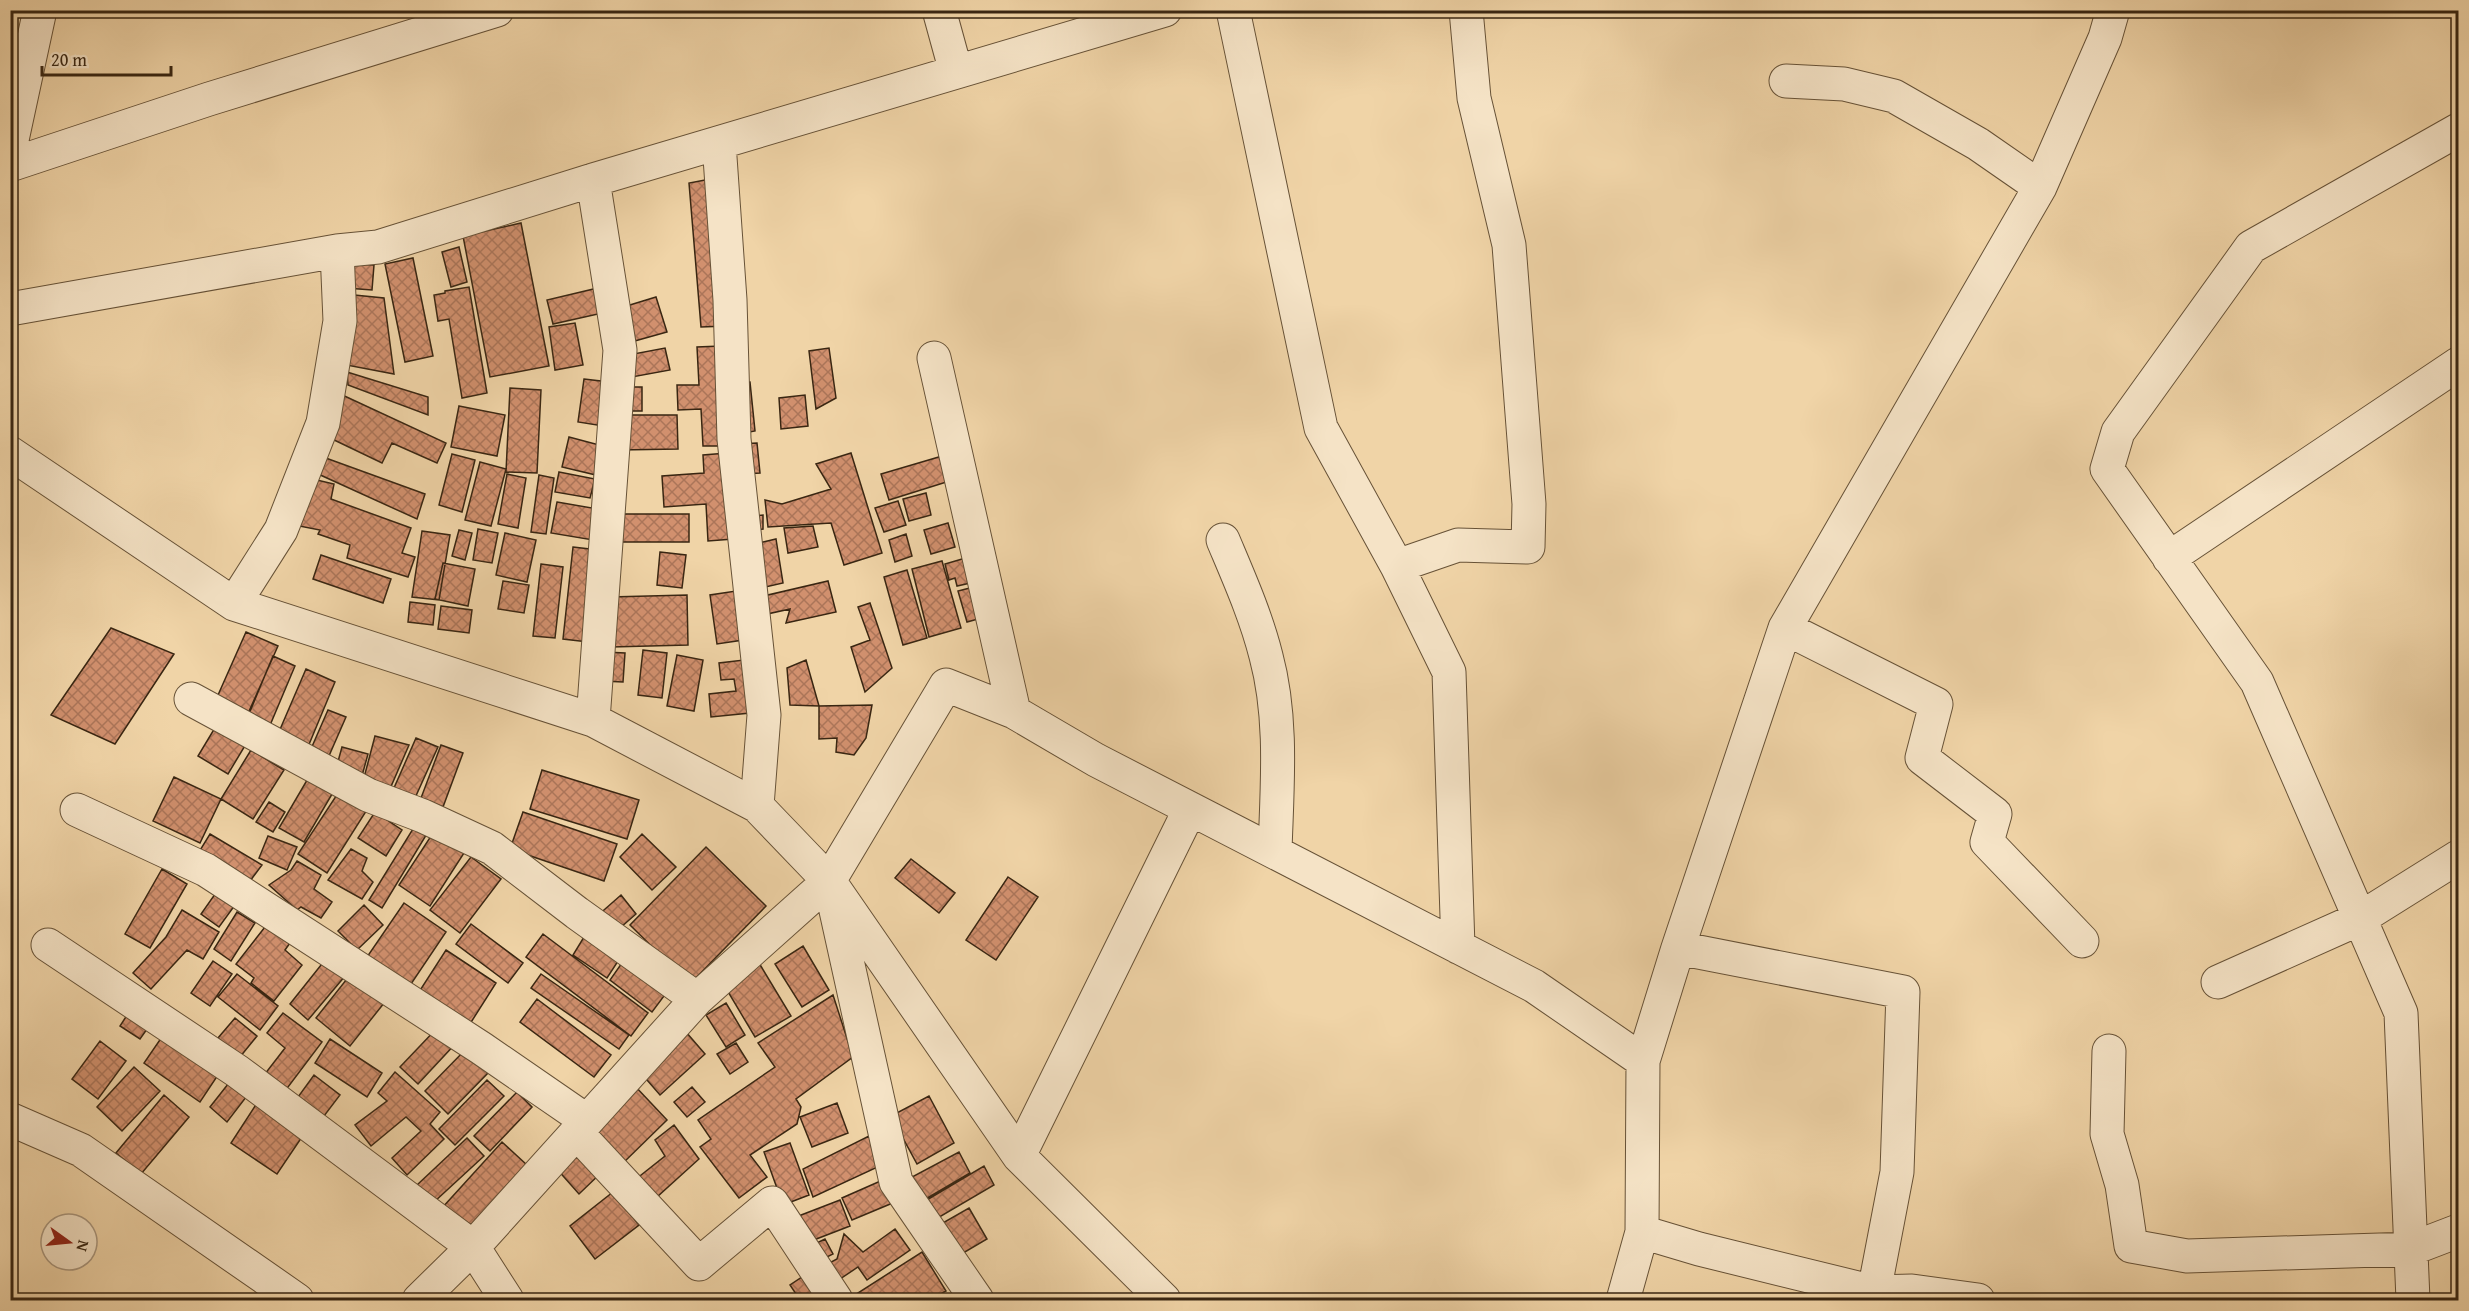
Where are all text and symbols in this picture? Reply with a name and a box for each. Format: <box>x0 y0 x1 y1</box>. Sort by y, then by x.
scale bar <box>42 39 171 77</box>
text: 20 m <box>51 46 87 73</box>
north arrow <box>39 1212 99 1272</box>
text: N <box>70 1238 96 1254</box>

